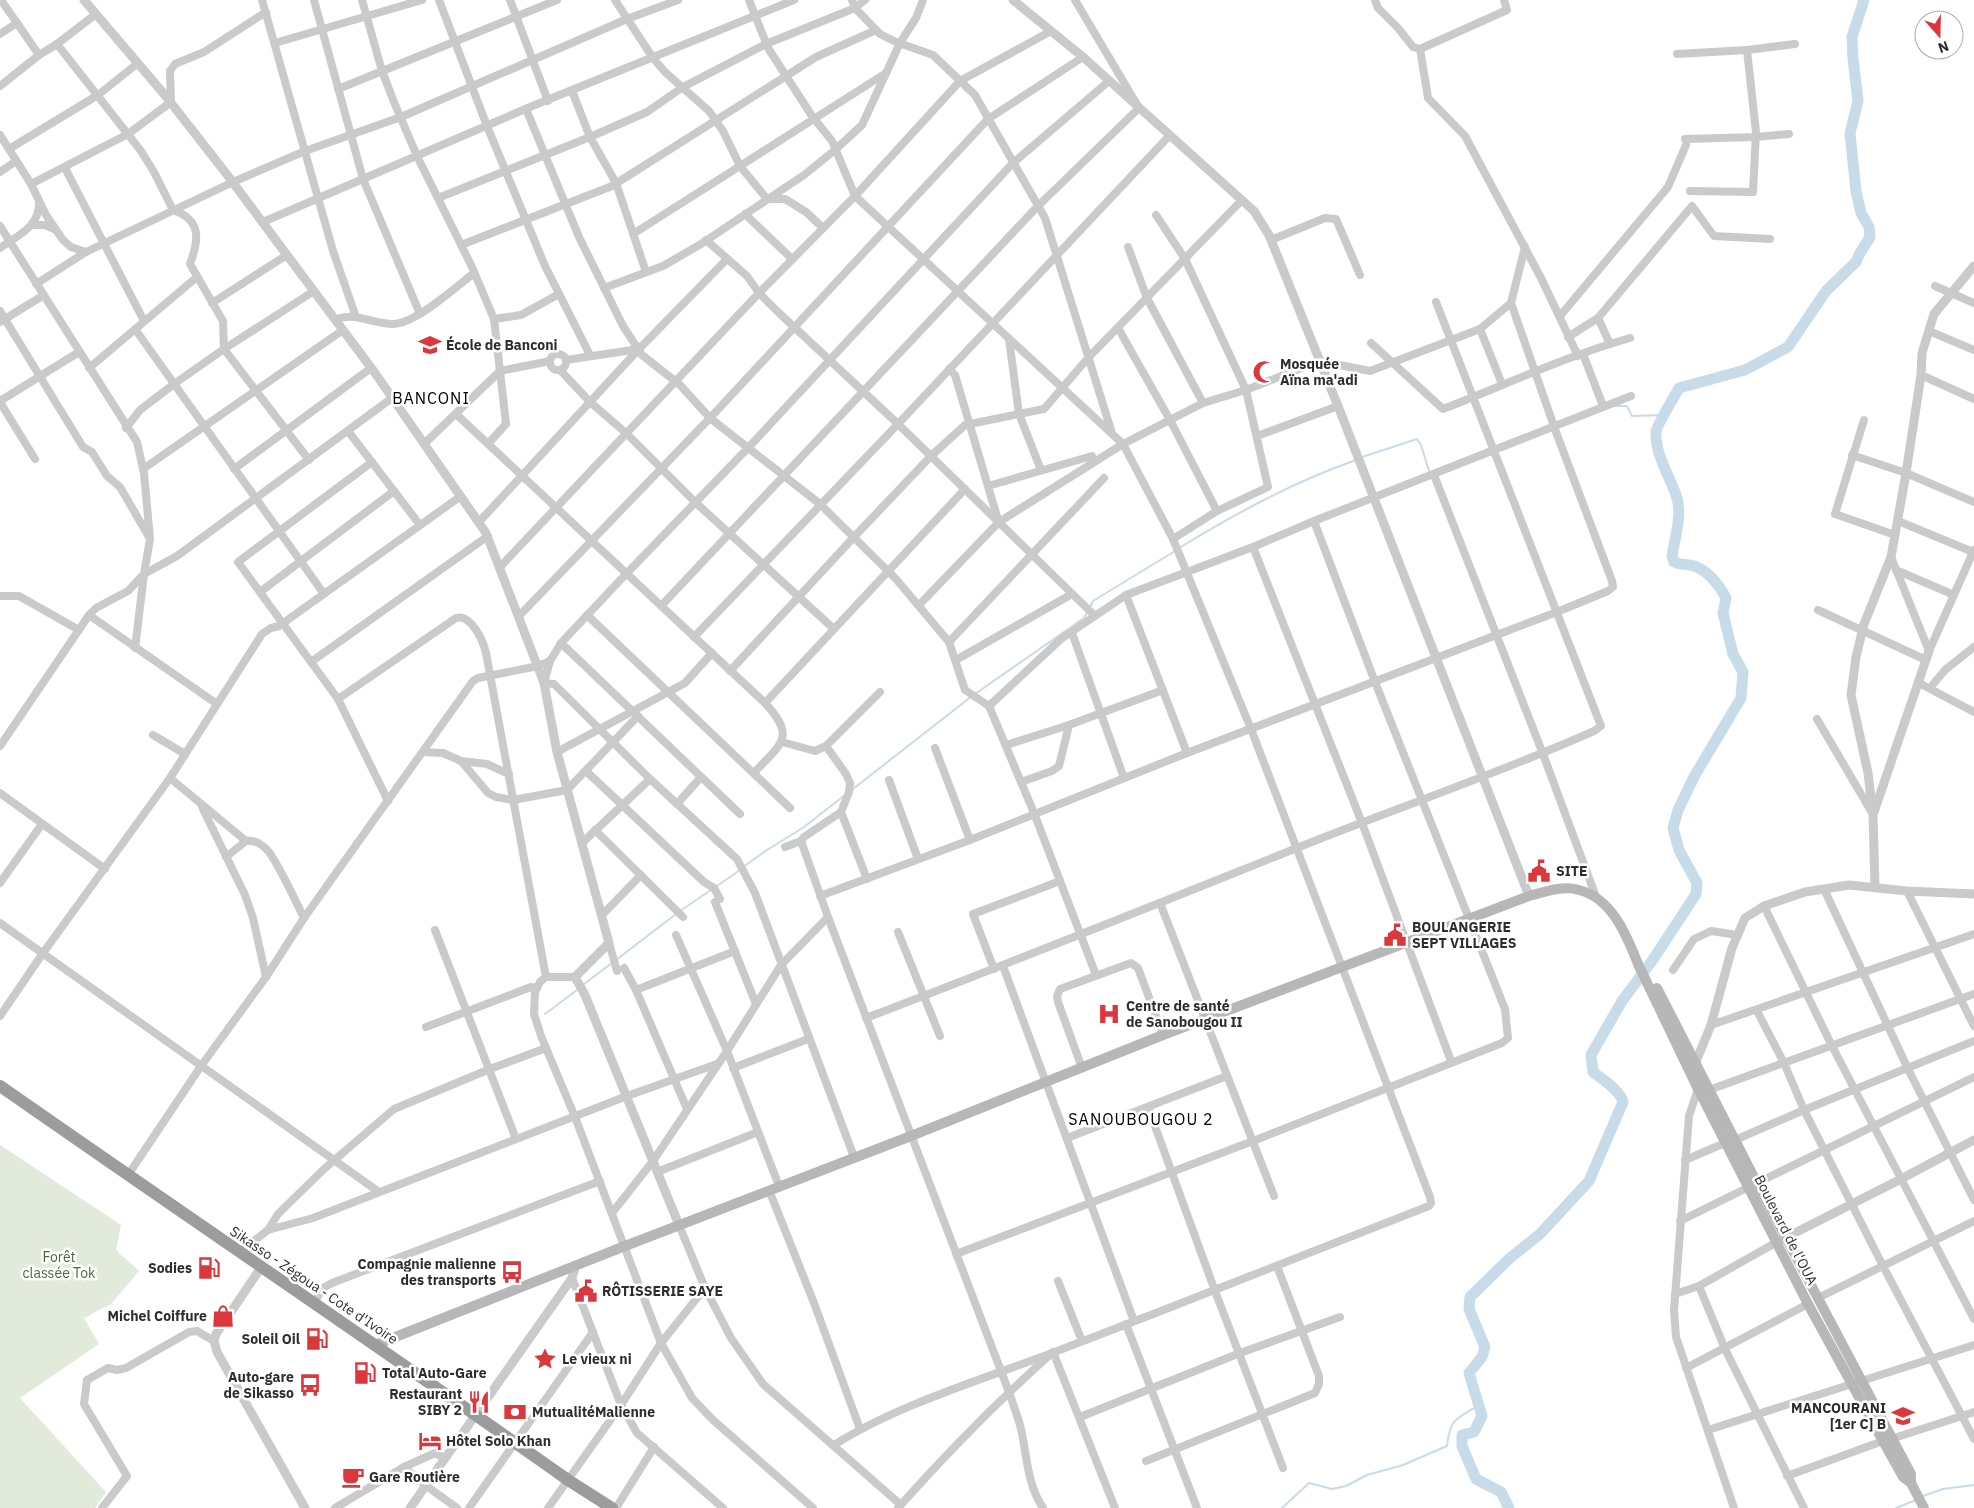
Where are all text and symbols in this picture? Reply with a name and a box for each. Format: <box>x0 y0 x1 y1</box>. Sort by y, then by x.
north arrow <box>1914 10 1964 60</box>
text: N <box>1936 37 1951 57</box>
school or university icon: École de Banconi <box>417 332 443 358</box>
place label: École de Banconi <box>446 335 558 354</box>
place label: Mosquée Aïna ma'adi <box>1280 355 1358 389</box>
mosque icon: Mosquée Aïna ma'adi <box>1251 359 1277 385</box>
district label: BANCONI <box>392 388 470 408</box>
public building icon: SITE <box>1526 858 1552 884</box>
place label: SITE <box>1556 862 1587 880</box>
place label: BOULANGERIE SEPT VILLAGES <box>1412 918 1517 952</box>
public building icon: BOULANGERIE SEPT VILLAGES <box>1382 922 1408 948</box>
place label: Centre de santé de Sanobougou II <box>1126 997 1243 1031</box>
hospital icon: Centre de santé de Sanobougou II <box>1096 1001 1122 1027</box>
district label: SANOUBOUGOU 2 <box>1068 1109 1214 1129</box>
street label: Boulevard de l'OUA <box>1750 1172 1822 1288</box>
street label: Sikasso - Zégoua - Cote d'Ivoire <box>227 1222 402 1348</box>
park label: Forêt classée Tok <box>23 1248 96 1282</box>
fuel station icon: Sodies <box>196 1255 222 1281</box>
place label: Compagnie malienne des transports <box>358 1255 496 1289</box>
place label: Sodies <box>148 1259 192 1277</box>
bus stop icon: Compagnie malienne des transports <box>499 1259 525 1285</box>
public building icon: RÔTISSERIE SAYE <box>573 1278 599 1304</box>
place label: RÔTISSERIE SAYE <box>602 1281 723 1300</box>
shop icon: Michel Coiffure <box>210 1303 236 1329</box>
place label: Michel Coiffure <box>108 1307 207 1325</box>
fuel station icon: Soleil Oil <box>304 1326 330 1352</box>
place label: Soleil Oil <box>241 1330 300 1348</box>
place icon: Le vieux ni <box>532 1346 558 1372</box>
place label: Le vieux ni <box>562 1350 632 1368</box>
fuel station icon: Total Auto-Gare <box>352 1360 378 1386</box>
place label: Total Auto-Gare <box>382 1364 487 1382</box>
place label: Auto-gare de Sikasso <box>224 1368 294 1402</box>
bus stop icon: Auto-gare de Sikasso <box>297 1372 323 1398</box>
place label: Restaurant SIBY 2 <box>389 1385 462 1419</box>
restaurant icon: Restaurant SIBY 2 <box>466 1389 492 1415</box>
bank icon: MutualitéMalienne <box>502 1399 528 1425</box>
place label: MANCOURANI [1er C] B <box>1791 1399 1886 1433</box>
place label: MutualitéMalienne <box>532 1403 655 1421</box>
school or university icon: MANCOURANI [1er C] B <box>1890 1403 1916 1429</box>
hotel icon: Hôtel Solo Khan <box>417 1428 443 1454</box>
place label: Hôtel Solo Khan <box>446 1432 551 1450</box>
cafe icon: Gare Routière <box>340 1464 366 1490</box>
place label: Gare Routière <box>369 1468 460 1486</box>

